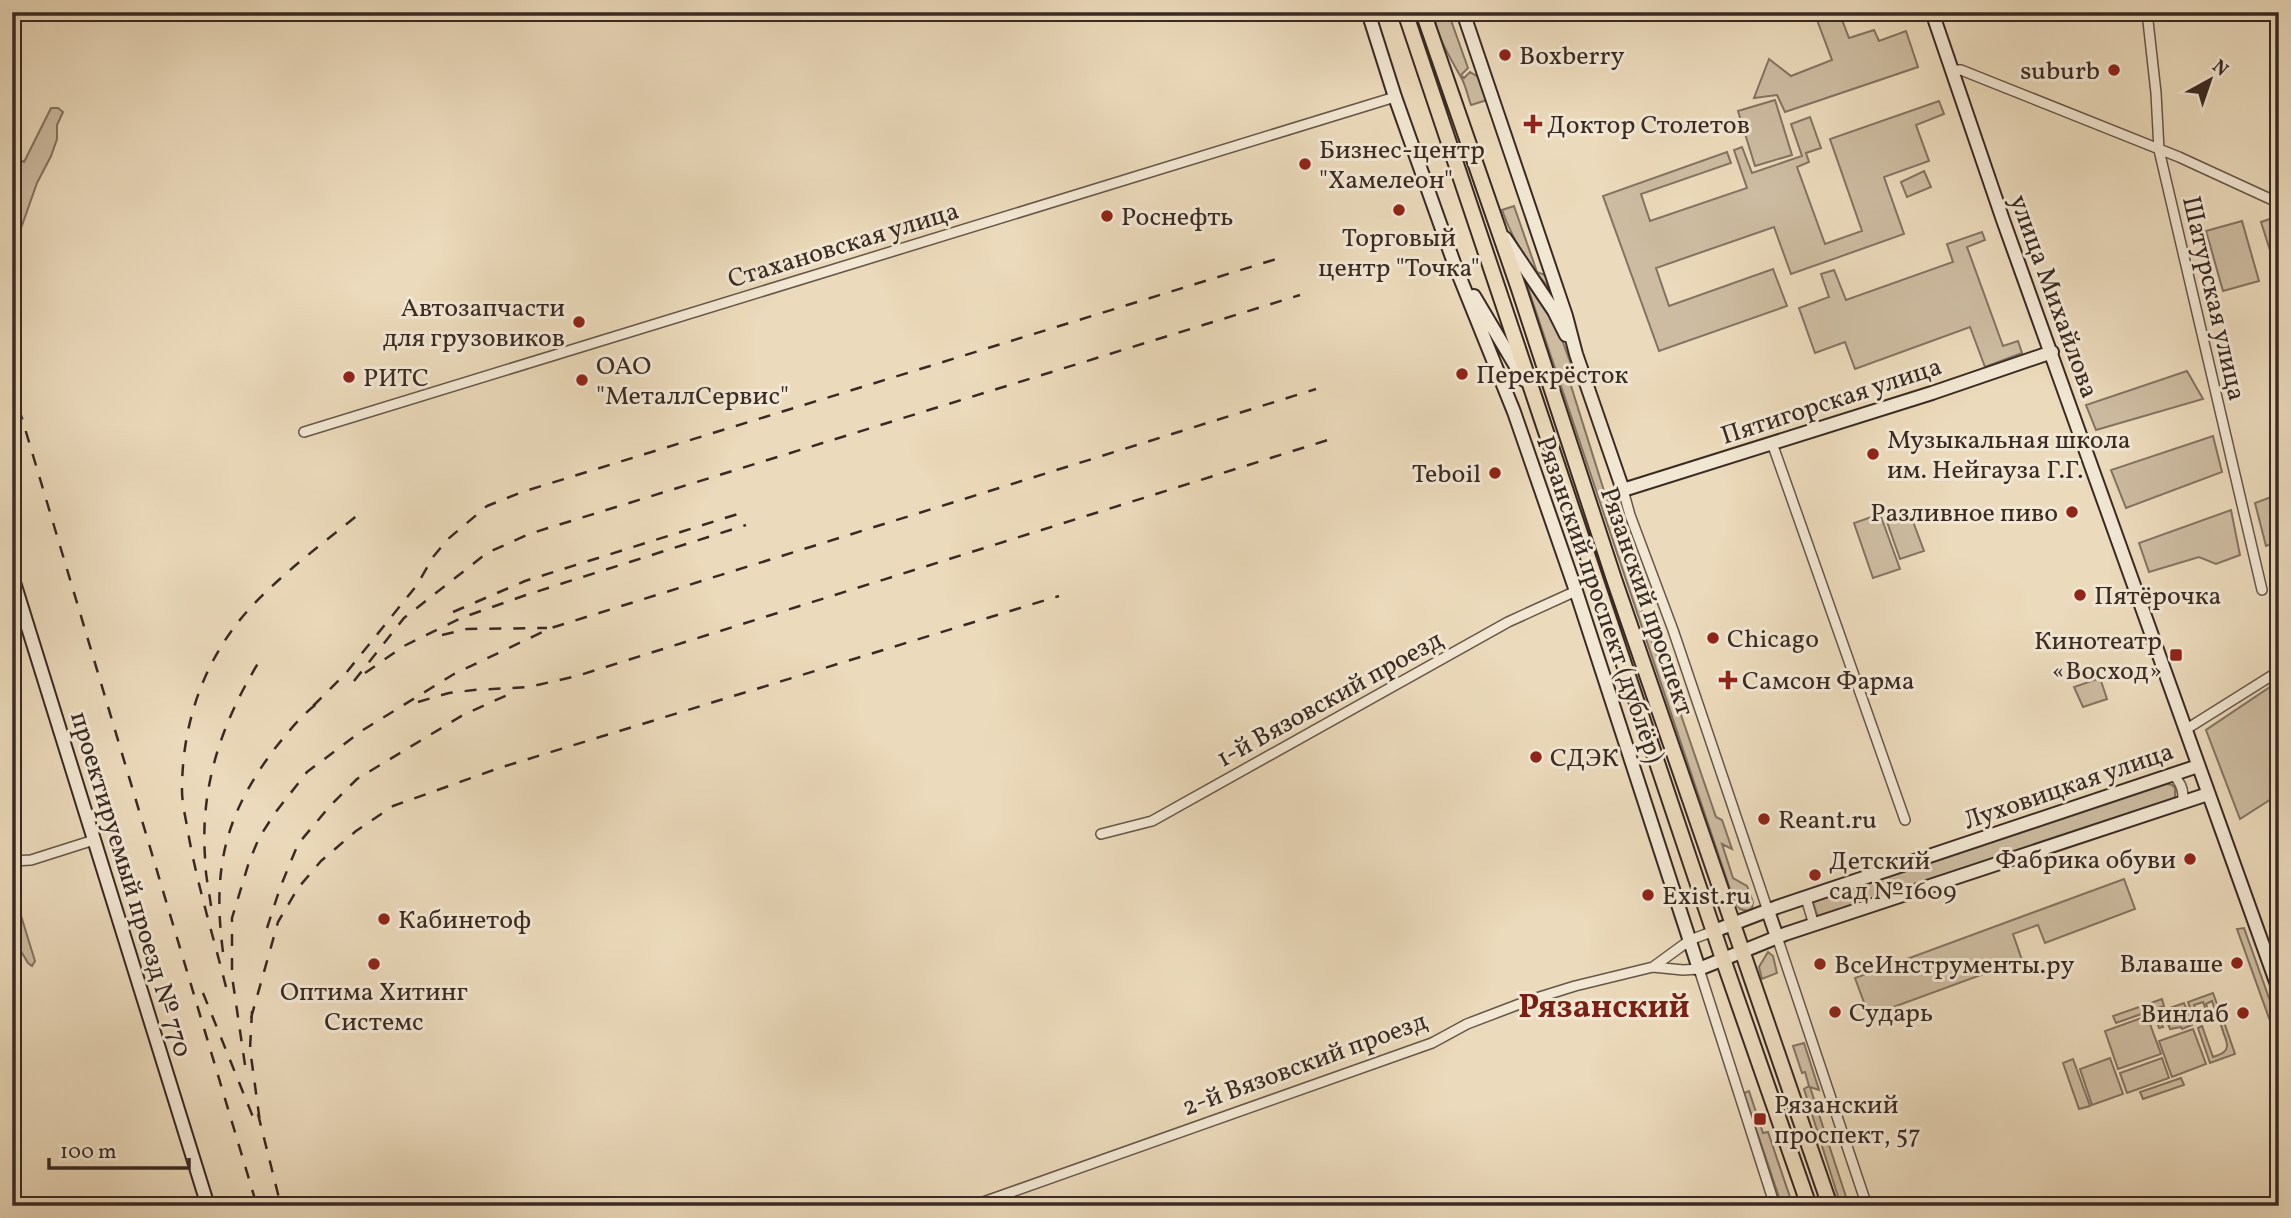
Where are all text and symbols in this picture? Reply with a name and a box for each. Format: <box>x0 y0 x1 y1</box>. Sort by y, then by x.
place label: Boxberry <box>1519 39 1624 75</box>
north arrow <box>2176 46 2246 116</box>
marker: Boxberry <box>1497 47 1513 63</box>
place label: suburb <box>2020 54 2100 90</box>
text: N <box>2206 54 2233 83</box>
marker: suburb <box>2106 62 2122 78</box>
place label: Доктор Столетов <box>1547 108 1750 144</box>
marker: Доктор Столетов <box>1525 116 1541 132</box>
place label: Бизнес-центр "Хамелеон" <box>1319 133 1485 199</box>
marker: Бизнес-центр "Хамелеон" <box>1297 156 1313 172</box>
street label: улица Михайлова <box>2000 190 2107 403</box>
street label: Шатурская улица <box>2172 193 2254 404</box>
street label: Стахановская улица <box>724 194 964 298</box>
place label: Роснефть <box>1121 200 1233 236</box>
marker: Торговый центр "Точка" <box>1391 202 1407 218</box>
marker: Роснефть <box>1099 208 1115 224</box>
place label: Торговый центр "Точка" <box>1318 221 1480 287</box>
place label: Автозапчасти для грузовиков <box>383 291 565 357</box>
marker: Автозапчасти для грузовиков <box>571 314 587 330</box>
place label: ОАО "МеталлСервис" <box>596 349 789 415</box>
street label: Пятигорская улица <box>1717 349 1947 455</box>
place label: Перекрёсток <box>1476 358 1629 394</box>
place label: РИТС <box>363 361 429 397</box>
marker: Перекрёсток <box>1454 366 1470 382</box>
marker: РИТС <box>341 369 357 385</box>
marker: ОАО "МеталлСервис" <box>574 372 590 388</box>
place label: Музыкальная школа им. Нейгауза Г.Г. <box>1887 423 2131 489</box>
street label: Рязанский проспект (дублёр) <box>1530 431 1672 767</box>
marker: Музыкальная школа им. Нейгауза Г.Г. <box>1865 446 1881 462</box>
place label: Teboil <box>1412 457 1481 493</box>
marker: Teboil <box>1487 465 1503 481</box>
street label: Рязанский проспект <box>1594 483 1702 719</box>
place label: Разливное пиво <box>1870 496 2058 532</box>
marker: Разливное пиво <box>2064 504 2080 520</box>
place label: Пятёрочка <box>2094 579 2222 615</box>
marker: Пятёрочка <box>2072 587 2088 603</box>
street label: 1-й Вязовский проезд <box>1210 622 1450 777</box>
place label: Chicago <box>1727 622 1819 658</box>
place label: Кинотеатр «Восход» <box>2034 624 2162 690</box>
marker: Chicago <box>1705 630 1721 646</box>
marker: Кинотеатр «Восход» <box>2168 647 2184 663</box>
place label: Самсон Фарма <box>1742 664 1915 700</box>
marker: Самсон Фарма <box>1720 672 1736 688</box>
street label: проектируемый проезд № 770 <box>60 707 200 1062</box>
street label: Луховицкая улица <box>1959 734 2179 840</box>
place label: СДЭК <box>1550 741 1619 777</box>
marker: СДЭК <box>1528 749 1544 765</box>
place label: Reant.ru <box>1778 803 1877 839</box>
marker: Reant.ru <box>1756 811 1772 827</box>
place label: Фабрика обуви <box>1995 843 2176 879</box>
place label: Детский сад №1609 <box>1829 844 1956 910</box>
marker: Фабрика обуви <box>2182 851 2198 867</box>
marker: Детский сад №1609 <box>1807 867 1823 883</box>
place label: Exist.ru <box>1662 879 1751 915</box>
marker: Exist.ru <box>1640 887 1656 903</box>
place label: Кабинетоф <box>398 903 531 939</box>
marker: Кабинетоф <box>376 911 392 927</box>
place label: Влаваше <box>2120 947 2223 983</box>
place label: ВсеИнструменты.ру <box>1834 948 2075 984</box>
marker: Влаваше <box>2229 955 2245 971</box>
marker: Оптима Хитинг Системс <box>366 956 382 972</box>
marker: ВсеИнструменты.ру <box>1812 956 1828 972</box>
place label: Оптима Хитинг Системс <box>280 975 468 1041</box>
district label: Рязанский <box>1518 986 1690 1032</box>
place label: Сударь <box>1849 996 1933 1032</box>
place label: Винлаб <box>2140 997 2229 1033</box>
street label: 2-й Вязовский проезд <box>1177 1004 1433 1126</box>
marker: Сударь <box>1827 1004 1843 1020</box>
marker: Винлаб <box>2235 1005 2251 1021</box>
place label: Рязанский проспект, 57 <box>1774 1088 1921 1154</box>
marker: Рязанский проспект, 57 <box>1752 1111 1768 1127</box>
scale bar <box>49 1127 189 1171</box>
text: 100 m <box>60 1138 117 1167</box>

